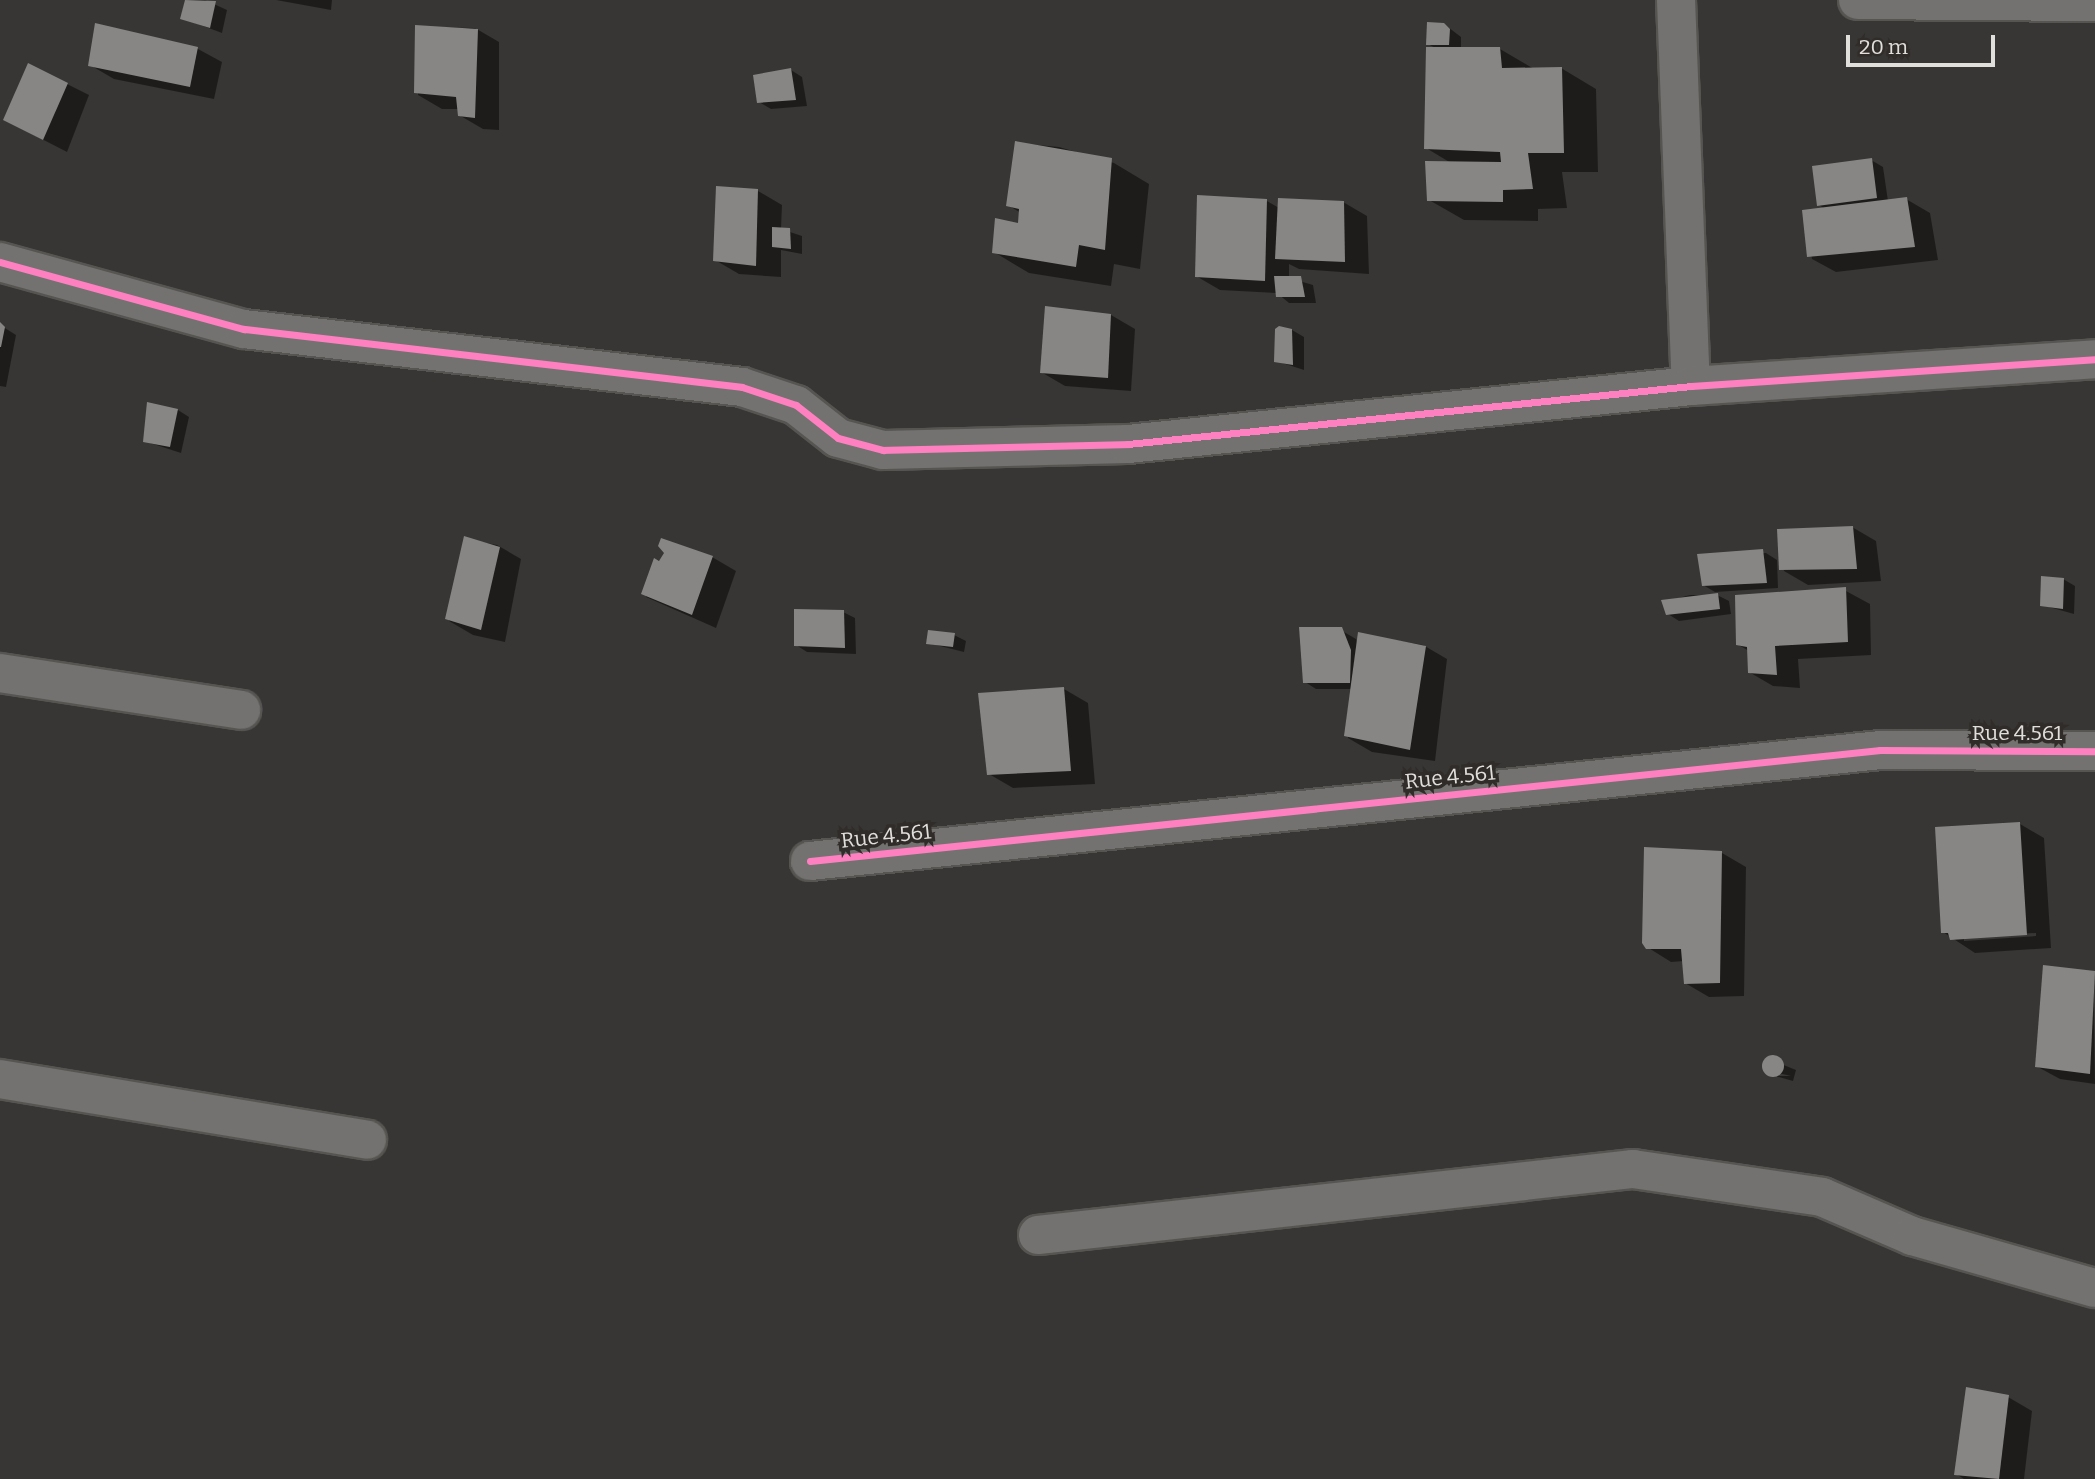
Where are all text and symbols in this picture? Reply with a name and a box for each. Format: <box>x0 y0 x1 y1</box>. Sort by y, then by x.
scale bar <box>1850 21 1999 65</box>
text: 20 m <box>1859 34 1908 60</box>
street label: Rue 4.561 <box>1972 720 2062 746</box>
street label: Rue 4.561 <box>1404 760 1496 794</box>
street label: Rue 4.561 <box>840 819 932 853</box>

